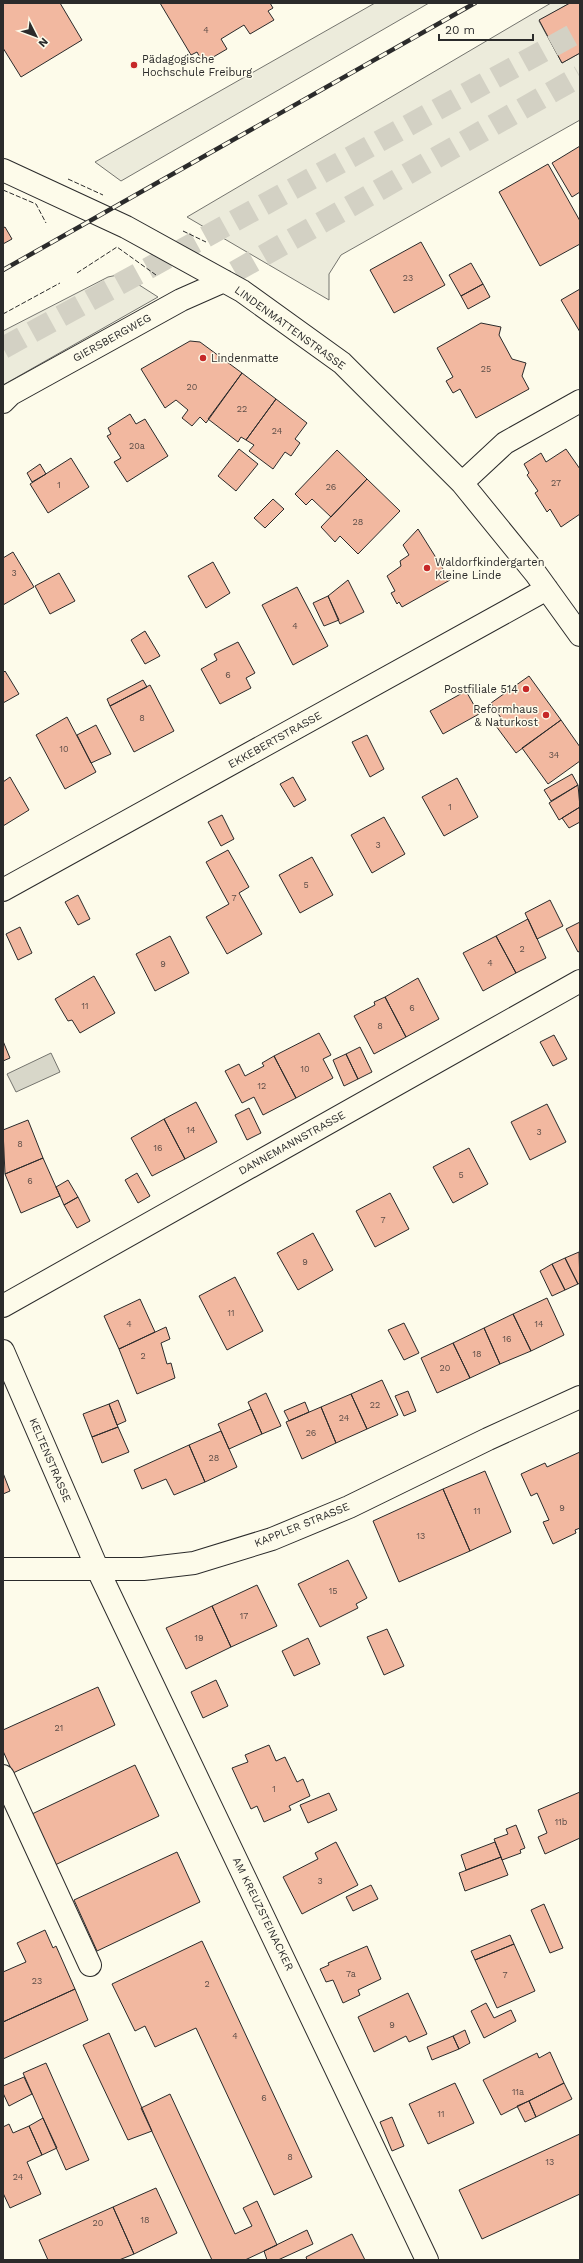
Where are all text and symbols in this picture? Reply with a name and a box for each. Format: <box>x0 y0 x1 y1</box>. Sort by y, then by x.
north arrow <box>16 16 56 56</box>
scale bar <box>439 16 533 42</box>
text: 20 m <box>445 23 475 37</box>
house number: 4 <box>203 25 209 35</box>
text: N <box>36 35 51 50</box>
place label: Pädagogische Hochschule Freiburg <box>142 53 252 79</box>
marker: Pädagogische Hochschule Freiburg <box>129 60 139 70</box>
house number: 23 <box>403 273 413 283</box>
street label: LINDENMATTENSTRASSE <box>232 283 348 373</box>
street label: GIERSBERGWEG <box>71 311 153 365</box>
place label: Lindenmatte <box>211 352 279 365</box>
marker: Lindenmatte <box>198 353 208 363</box>
house number: 25 <box>481 364 491 374</box>
house number: 20 <box>187 382 198 392</box>
house number: 22 <box>237 404 247 414</box>
house number: 24 <box>272 426 283 436</box>
house number: 20a <box>129 441 145 451</box>
house number: 27 <box>551 478 561 488</box>
house number: 1 <box>57 480 61 490</box>
house number: 26 <box>326 482 336 492</box>
house number: 28 <box>353 517 363 527</box>
place label: Waldorfkindergarten Kleine Linde <box>435 556 544 582</box>
marker: Waldorfkindergarten Kleine Linde <box>422 563 432 573</box>
house number: 3 <box>11 568 17 578</box>
house number: 4 <box>292 621 298 631</box>
house number: 6 <box>225 670 231 680</box>
place label: Postfiliale 514 <box>444 683 518 696</box>
marker: Postfiliale 514 <box>521 684 531 694</box>
place label: Reformhaus & Naturkost <box>473 703 538 729</box>
street label: EKKEBERTSTRASSE <box>226 709 324 771</box>
marker: Reformhaus & Naturkost <box>541 710 551 720</box>
house number: 8 <box>139 713 145 723</box>
house number: 10 <box>59 744 69 754</box>
house number: 34 <box>549 750 560 760</box>
house number: 1 <box>448 802 452 812</box>
house number: 3 <box>375 840 381 850</box>
house number: 5 <box>303 880 309 890</box>
house number: 7 <box>231 893 237 903</box>
house number: 2 <box>519 944 525 954</box>
house number: 4 <box>487 958 493 968</box>
house number: 9 <box>160 959 166 969</box>
house number: 11 <box>81 1001 89 1011</box>
house number: 6 <box>409 1003 415 1013</box>
house number: 8 <box>377 1021 383 1031</box>
house number: 10 <box>300 1064 310 1074</box>
house number: 12 <box>258 1081 266 1091</box>
street label: DANNEMANNSTRASSE <box>236 1108 348 1178</box>
house number: 14 <box>186 1125 196 1135</box>
house number: 3 <box>536 1127 542 1137</box>
house number: 8 <box>17 1139 23 1149</box>
house number: 16 <box>154 1143 162 1153</box>
house number: 5 <box>458 1170 464 1180</box>
house number: 6 <box>27 1176 33 1186</box>
house number: 7 <box>380 1215 386 1225</box>
house number: 9 <box>302 1257 308 1267</box>
house number: 11 <box>227 1308 235 1318</box>
house number: 4 <box>126 1319 132 1329</box>
house number: 14 <box>534 1319 544 1329</box>
house number: 16 <box>503 1334 511 1344</box>
house number: 18 <box>472 1349 482 1359</box>
house number: 2 <box>140 1351 146 1361</box>
house number: 20 <box>440 1363 451 1373</box>
house number: 22 <box>370 1400 380 1410</box>
house number: 24 <box>339 1413 350 1423</box>
street label: KELTENSTRASSE <box>26 1416 74 1504</box>
house number: 26 <box>306 1428 316 1438</box>
house number: 28 <box>209 1453 219 1463</box>
street label: KAPPLER STRASSE <box>252 1500 352 1550</box>
house number: 9 <box>559 1503 565 1513</box>
house number: 11 <box>473 1506 481 1516</box>
house number: 13 <box>417 1531 425 1541</box>
house number: 15 <box>329 1586 337 1596</box>
house number: 17 <box>240 1611 248 1621</box>
house number: 19 <box>194 1633 204 1643</box>
house number: 21 <box>55 1723 63 1733</box>
house number: 1 <box>272 1784 276 1794</box>
house number: 11b <box>555 1817 568 1827</box>
street label: AM KREUZSTEINACKER <box>230 1855 296 1973</box>
house number: 3 <box>317 1876 323 1886</box>
house number: 7a <box>346 1969 356 1979</box>
house number: 7 <box>502 1970 508 1980</box>
house number: 23 <box>32 1976 42 1986</box>
house number: 2 <box>204 1979 210 1989</box>
house number: 9 <box>389 2020 395 2030</box>
house number: 4 <box>232 2031 238 2041</box>
house number: 11a <box>512 2087 524 2097</box>
house number: 6 <box>261 2093 267 2103</box>
house number: 11 <box>437 2109 445 2119</box>
house number: 8 <box>287 2152 293 2162</box>
house number: 13 <box>546 2157 554 2167</box>
house number: 24 <box>13 2172 24 2182</box>
house number: 18 <box>140 2215 150 2225</box>
house number: 20 <box>93 2218 104 2228</box>

